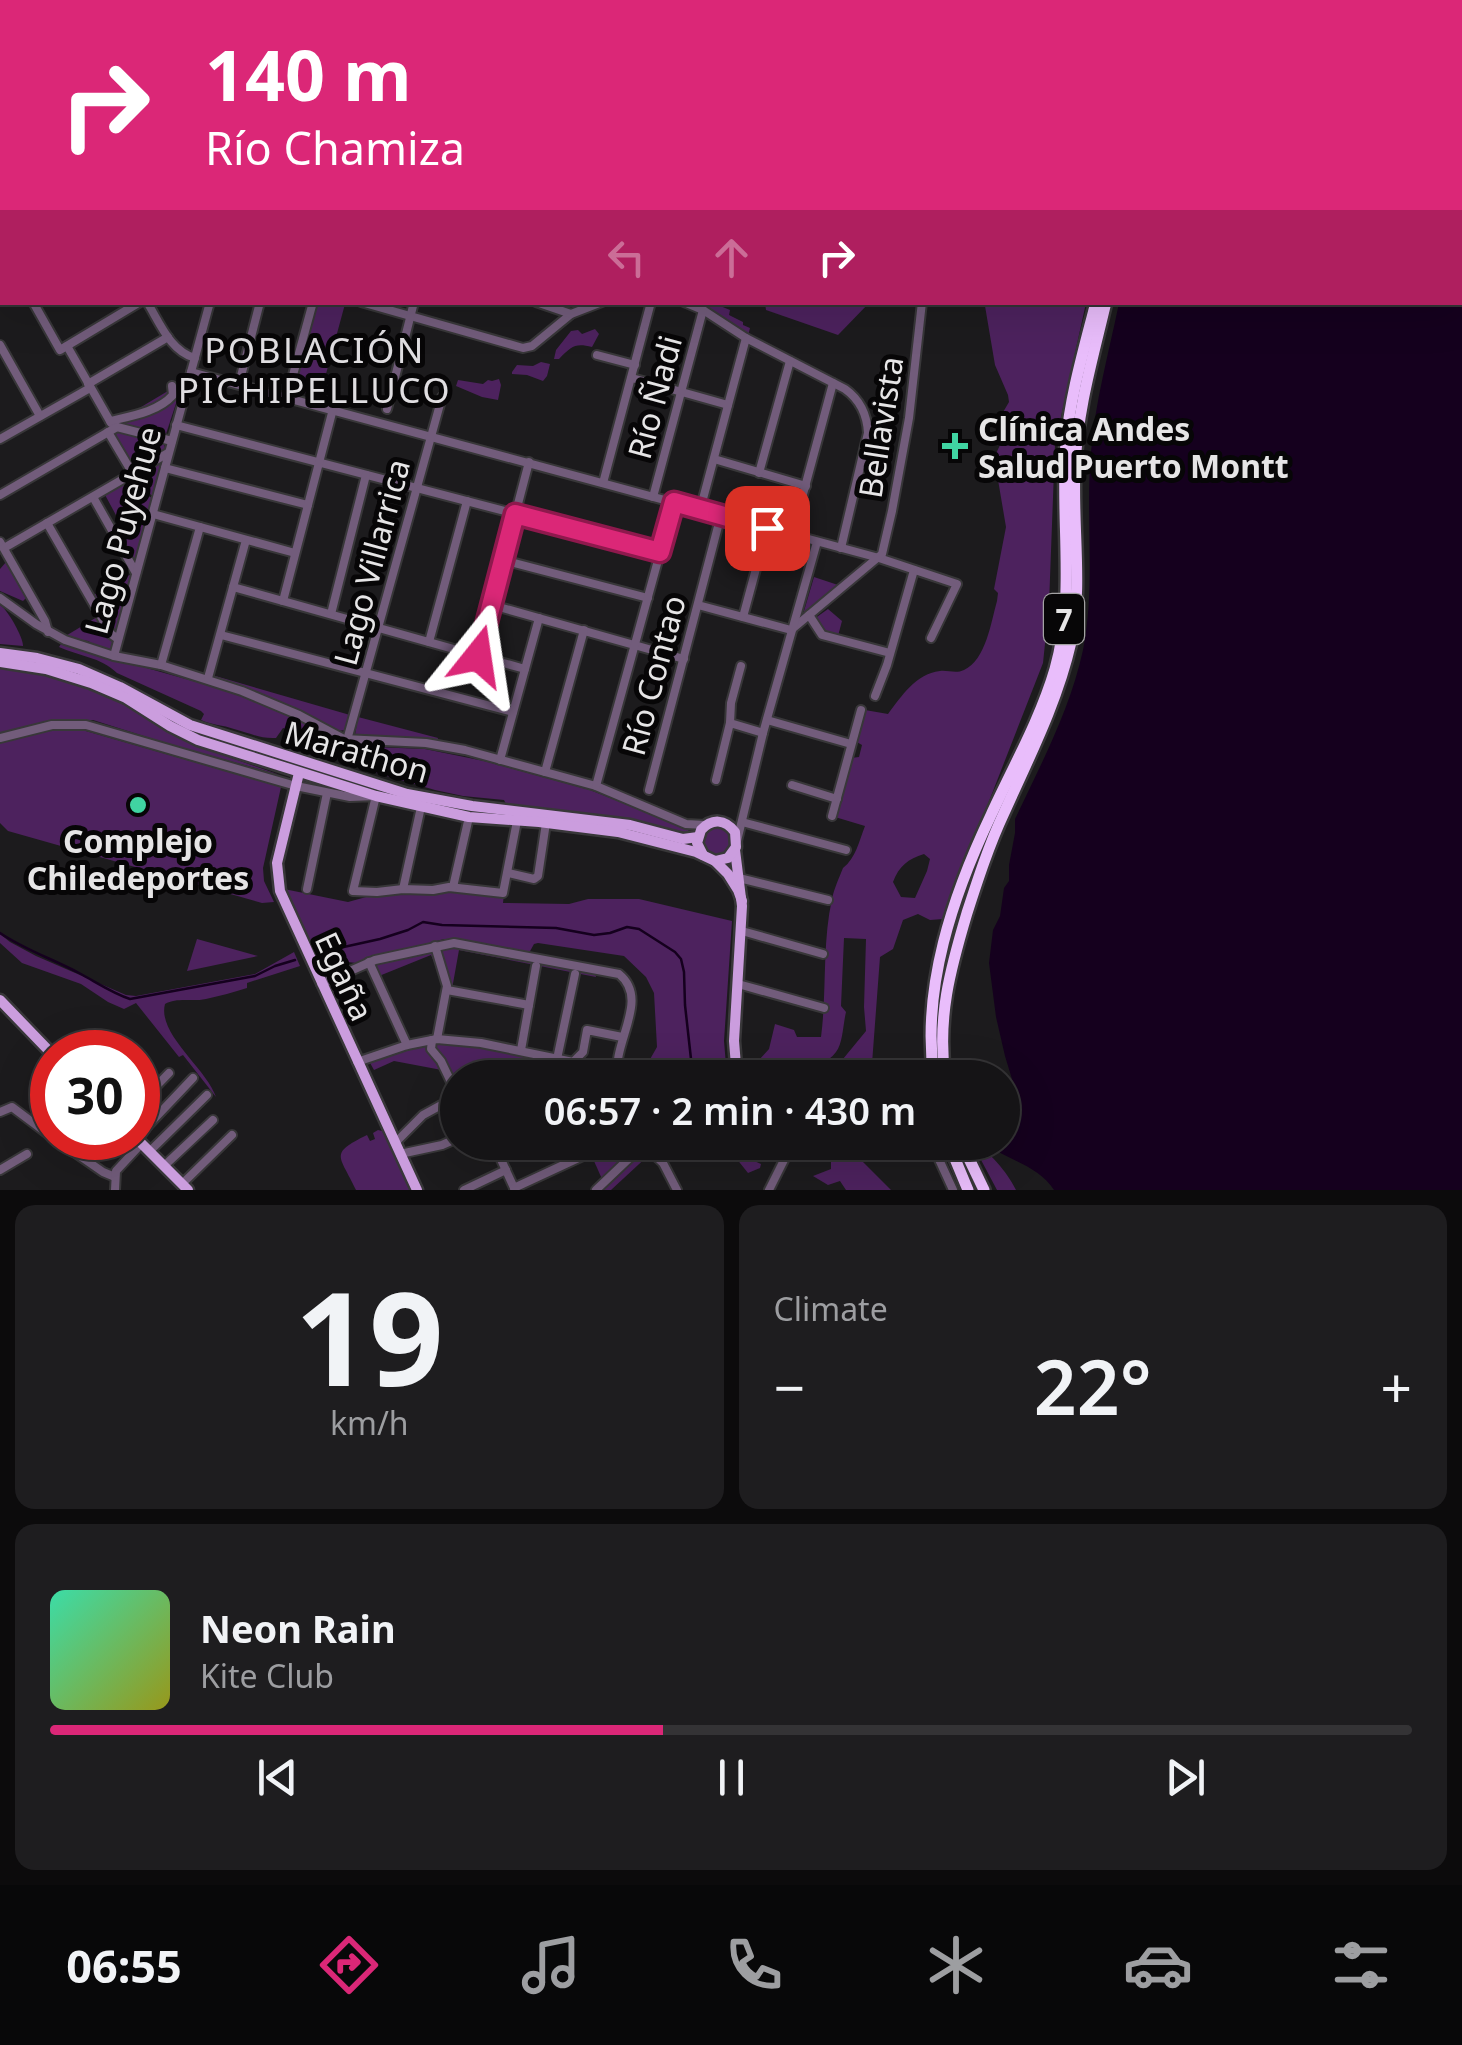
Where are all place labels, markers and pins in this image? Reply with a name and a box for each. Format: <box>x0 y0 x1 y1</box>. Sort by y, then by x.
place label: Clínica Andes Salud Puerto Montt <box>978 407 1289 487</box>
marker: Clínica Andes Salud Puerto Montt <box>942 433 968 459</box>
pin <box>725 486 810 571</box>
marker: Complejo Chiledeportes <box>127 794 149 816</box>
place label: Complejo Chiledeportes <box>27 819 249 899</box>

